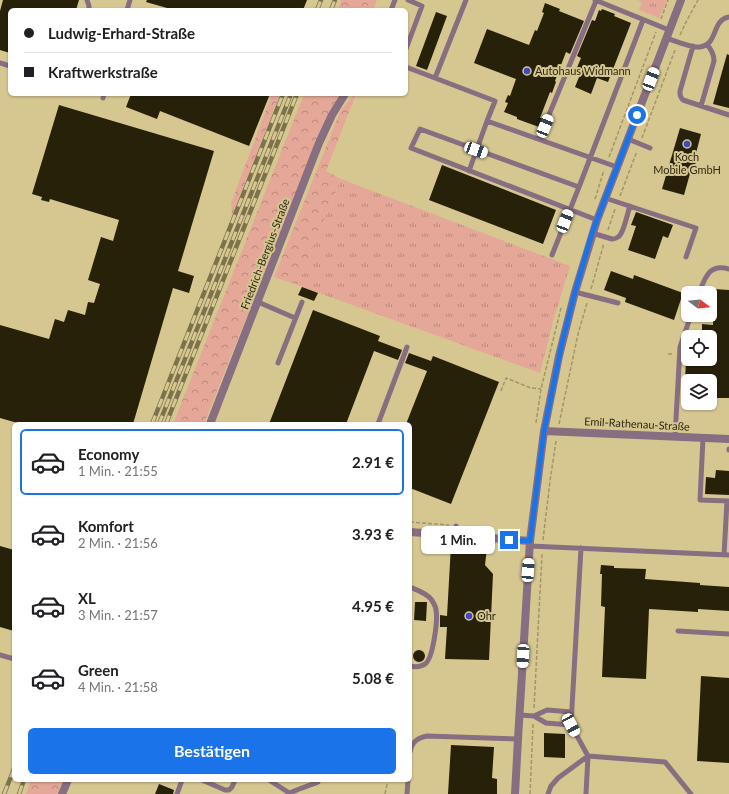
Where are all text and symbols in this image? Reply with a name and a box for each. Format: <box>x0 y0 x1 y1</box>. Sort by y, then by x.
text: Ludwig-Erhard-Straße <box>48 24 195 42</box>
text: Kraftwerkstraße <box>48 63 158 81</box>
place label: Autohaus Widmann <box>535 64 631 77</box>
marker: Autohaus Widmann <box>522 66 532 76</box>
car <box>641 66 661 92</box>
route start <box>628 106 646 124</box>
car <box>535 113 555 139</box>
marker: Koch Mobile GmbH <box>682 139 692 149</box>
car <box>463 140 489 160</box>
place label: Koch Mobile GmbH <box>653 150 721 176</box>
street label: Friedrich-Bergius-Straße <box>237 196 292 311</box>
car <box>555 208 575 234</box>
north arrow <box>681 286 717 322</box>
map controls <box>681 286 717 410</box>
button: locate <box>681 330 717 366</box>
button: layers <box>681 374 717 410</box>
street label: Emil-Rathenau-Straße <box>584 414 690 433</box>
icon: car <box>30 444 66 480</box>
text: Economy <box>78 445 139 463</box>
text: 2.91 € <box>352 453 394 471</box>
text: 1 Min. · 21:55 <box>78 463 158 479</box>
icon: car <box>30 516 66 552</box>
text: Komfort <box>78 517 134 535</box>
text: 3.93 € <box>352 525 394 543</box>
callout: 1 Min. <box>421 526 495 554</box>
route end <box>500 531 518 549</box>
text: 1 Min. <box>440 532 476 548</box>
text: 2 Min. · 21:56 <box>78 535 158 551</box>
car <box>521 558 535 582</box>
icon: car <box>30 588 66 624</box>
text: XL <box>78 589 96 607</box>
text: 4.95 € <box>352 597 394 615</box>
text: 3 Min. · 21:57 <box>78 607 158 623</box>
place label: Ohr <box>477 609 496 622</box>
marker: Ohr <box>464 611 474 621</box>
car <box>516 644 530 668</box>
icon: car <box>30 660 66 696</box>
text: Green <box>78 661 119 679</box>
text: 5.08 € <box>352 669 394 687</box>
text: 4 Min. · 21:58 <box>78 679 158 695</box>
car <box>560 712 582 738</box>
button: Bestätigen <box>28 728 396 774</box>

